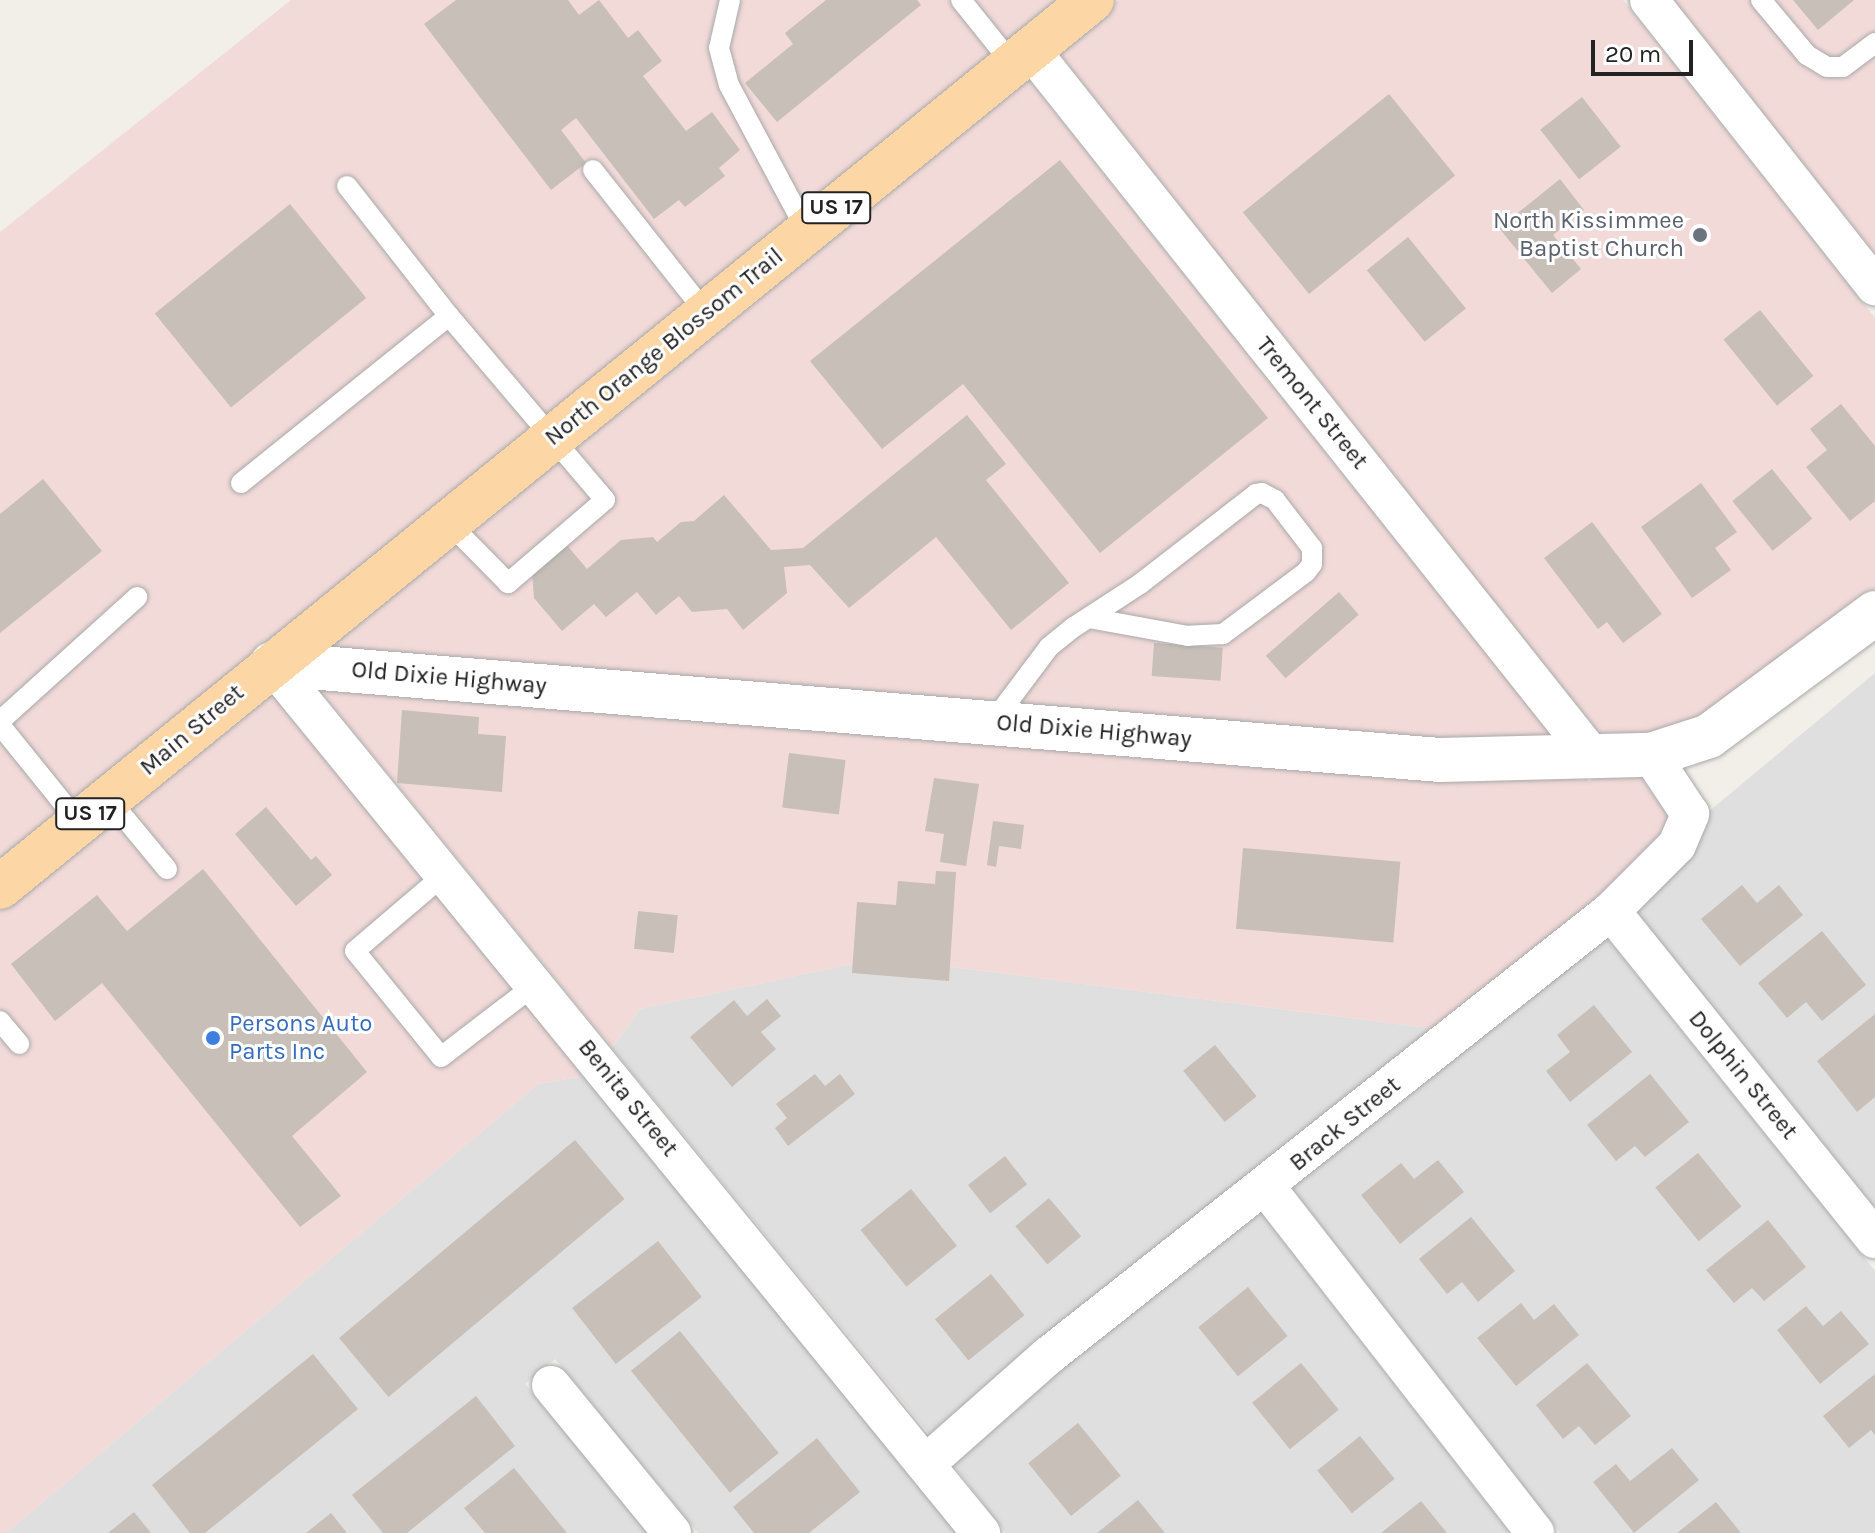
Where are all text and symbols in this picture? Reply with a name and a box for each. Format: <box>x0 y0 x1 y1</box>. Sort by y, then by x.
scale bar <box>1595 24 1697 74</box>
text: 20 m <box>1605 40 1661 68</box>
road number: US 17 <box>800 190 872 226</box>
place label: North Kissimmee Baptist Church <box>1493 207 1684 263</box>
marker: North Kissimmee Baptist Church <box>1691 226 1709 244</box>
street label: North Orange Blossom Trail <box>539 242 789 452</box>
street label: Tremont Street <box>1250 331 1374 475</box>
street label: Old Dixie Highway <box>350 655 548 701</box>
street label: Main Street <box>134 678 250 782</box>
street label: Old Dixie Highway <box>995 708 1193 754</box>
road number: US 17 <box>54 796 126 832</box>
street label: Dolphin Street <box>1682 1005 1804 1145</box>
place label: Persons Auto Parts Inc <box>229 1010 372 1066</box>
marker: Persons Auto Parts Inc <box>204 1029 222 1047</box>
street label: Benita Street <box>572 1033 684 1163</box>
street label: Brack Street <box>1284 1071 1406 1177</box>

